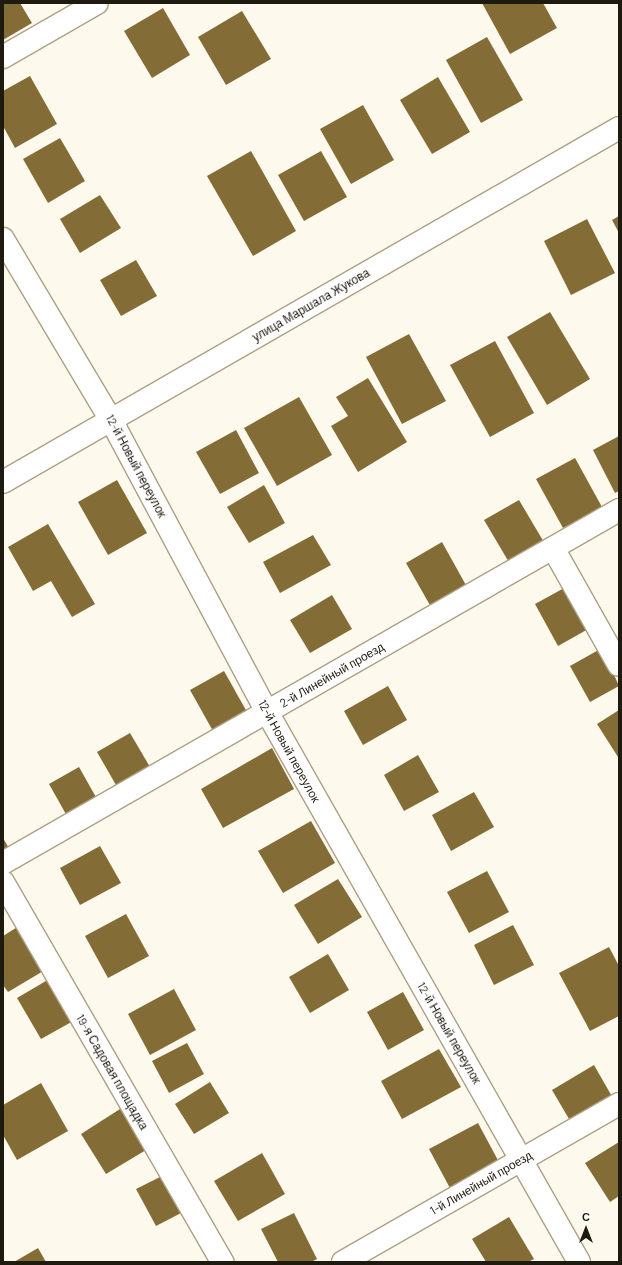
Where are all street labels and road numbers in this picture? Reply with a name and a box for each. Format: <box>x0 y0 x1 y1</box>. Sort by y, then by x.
street label: улица Маршала Жукова <box>250 265 372 345</box>
street label: 12-й Новый переулок <box>103 412 169 520</box>
street label: 2-й Линейный проезд <box>277 639 387 711</box>
street label: 12-й Новый переулок <box>255 697 323 805</box>
street label: 12-й Новый переулок <box>414 980 484 1086</box>
street label: 19-я Садовая площадка <box>73 1012 151 1132</box>
street label: 1-й Линейный проезд <box>427 1148 535 1218</box>

